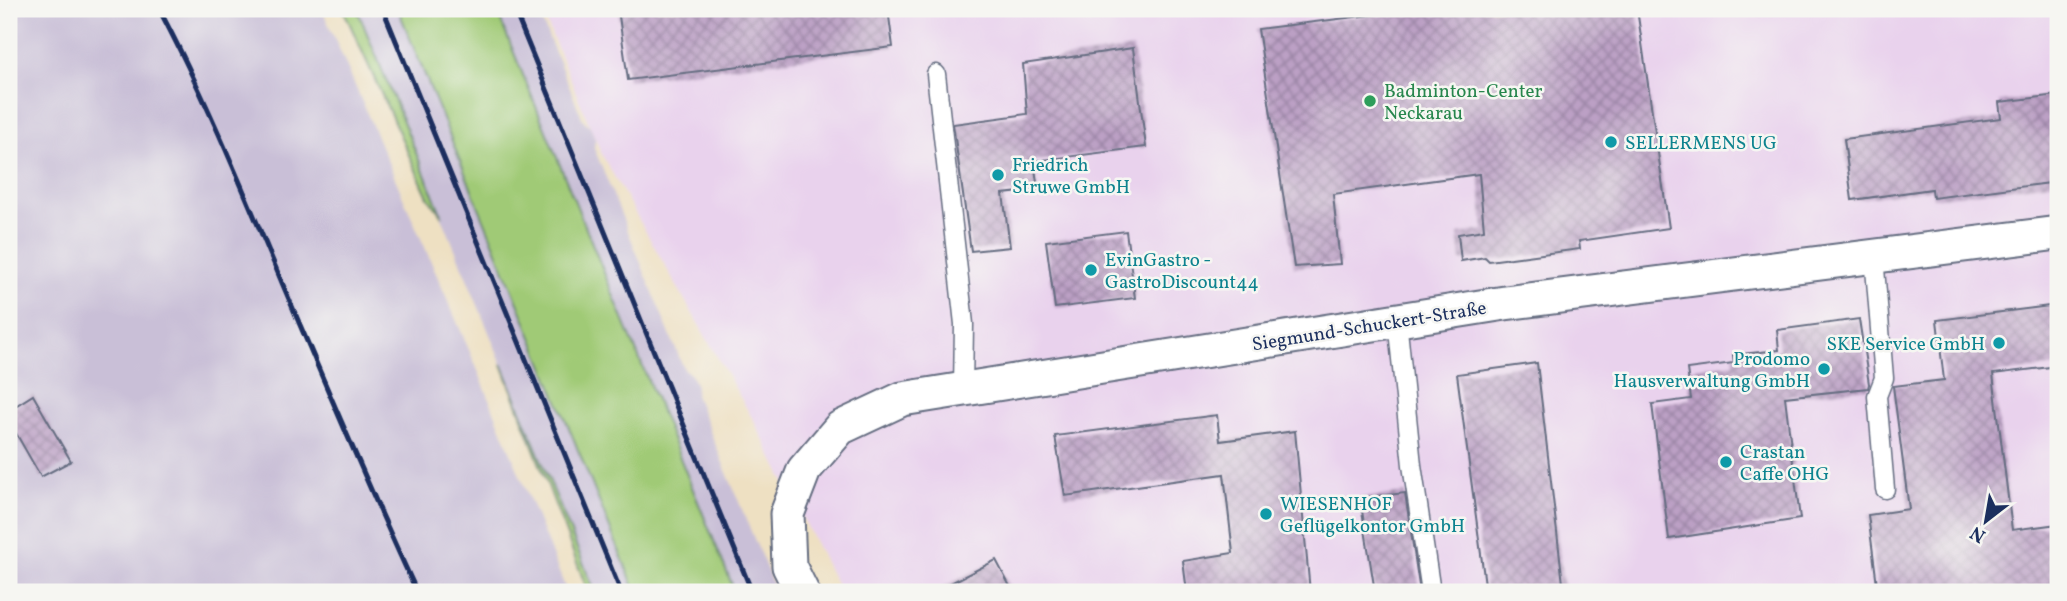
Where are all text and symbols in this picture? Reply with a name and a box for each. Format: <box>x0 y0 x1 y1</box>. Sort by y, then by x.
place label: Badminton-Center Neckarau <box>1384 79 1542 127</box>
marker: Badminton-Center Neckarau <box>1362 93 1378 109</box>
place label: SELLERMENS UG <box>1625 131 1777 157</box>
marker: SELLERMENS UG <box>1603 134 1619 150</box>
place label: Friedrich Struwe GmbH <box>1012 153 1130 201</box>
marker: Friedrich Struwe GmbH <box>990 167 1006 183</box>
place label: EvinGastro - GastroDiscount44 <box>1105 248 1259 296</box>
marker: EvinGastro - GastroDiscount44 <box>1083 262 1099 278</box>
street label: Siegmund-Schuckert-Straße <box>1250 296 1489 358</box>
place label: SKE Service GmbH <box>1827 332 1985 358</box>
marker: SKE Service GmbH <box>1991 335 2007 351</box>
place label: Prodomo Hausverwaltung GmbH <box>1613 347 1810 395</box>
marker: Prodomo Hausverwaltung GmbH <box>1816 361 1832 377</box>
place label: Crastan Caffe OHG <box>1740 440 1829 488</box>
marker: Crastan Caffe OHG <box>1718 454 1734 470</box>
north arrow <box>1952 486 2022 556</box>
place label: WIESENHOF Geflügelkontor GmbH <box>1280 492 1465 540</box>
marker: WIESENHOF Geflügelkontor GmbH <box>1258 506 1274 522</box>
text: N <box>1965 519 1991 549</box>

